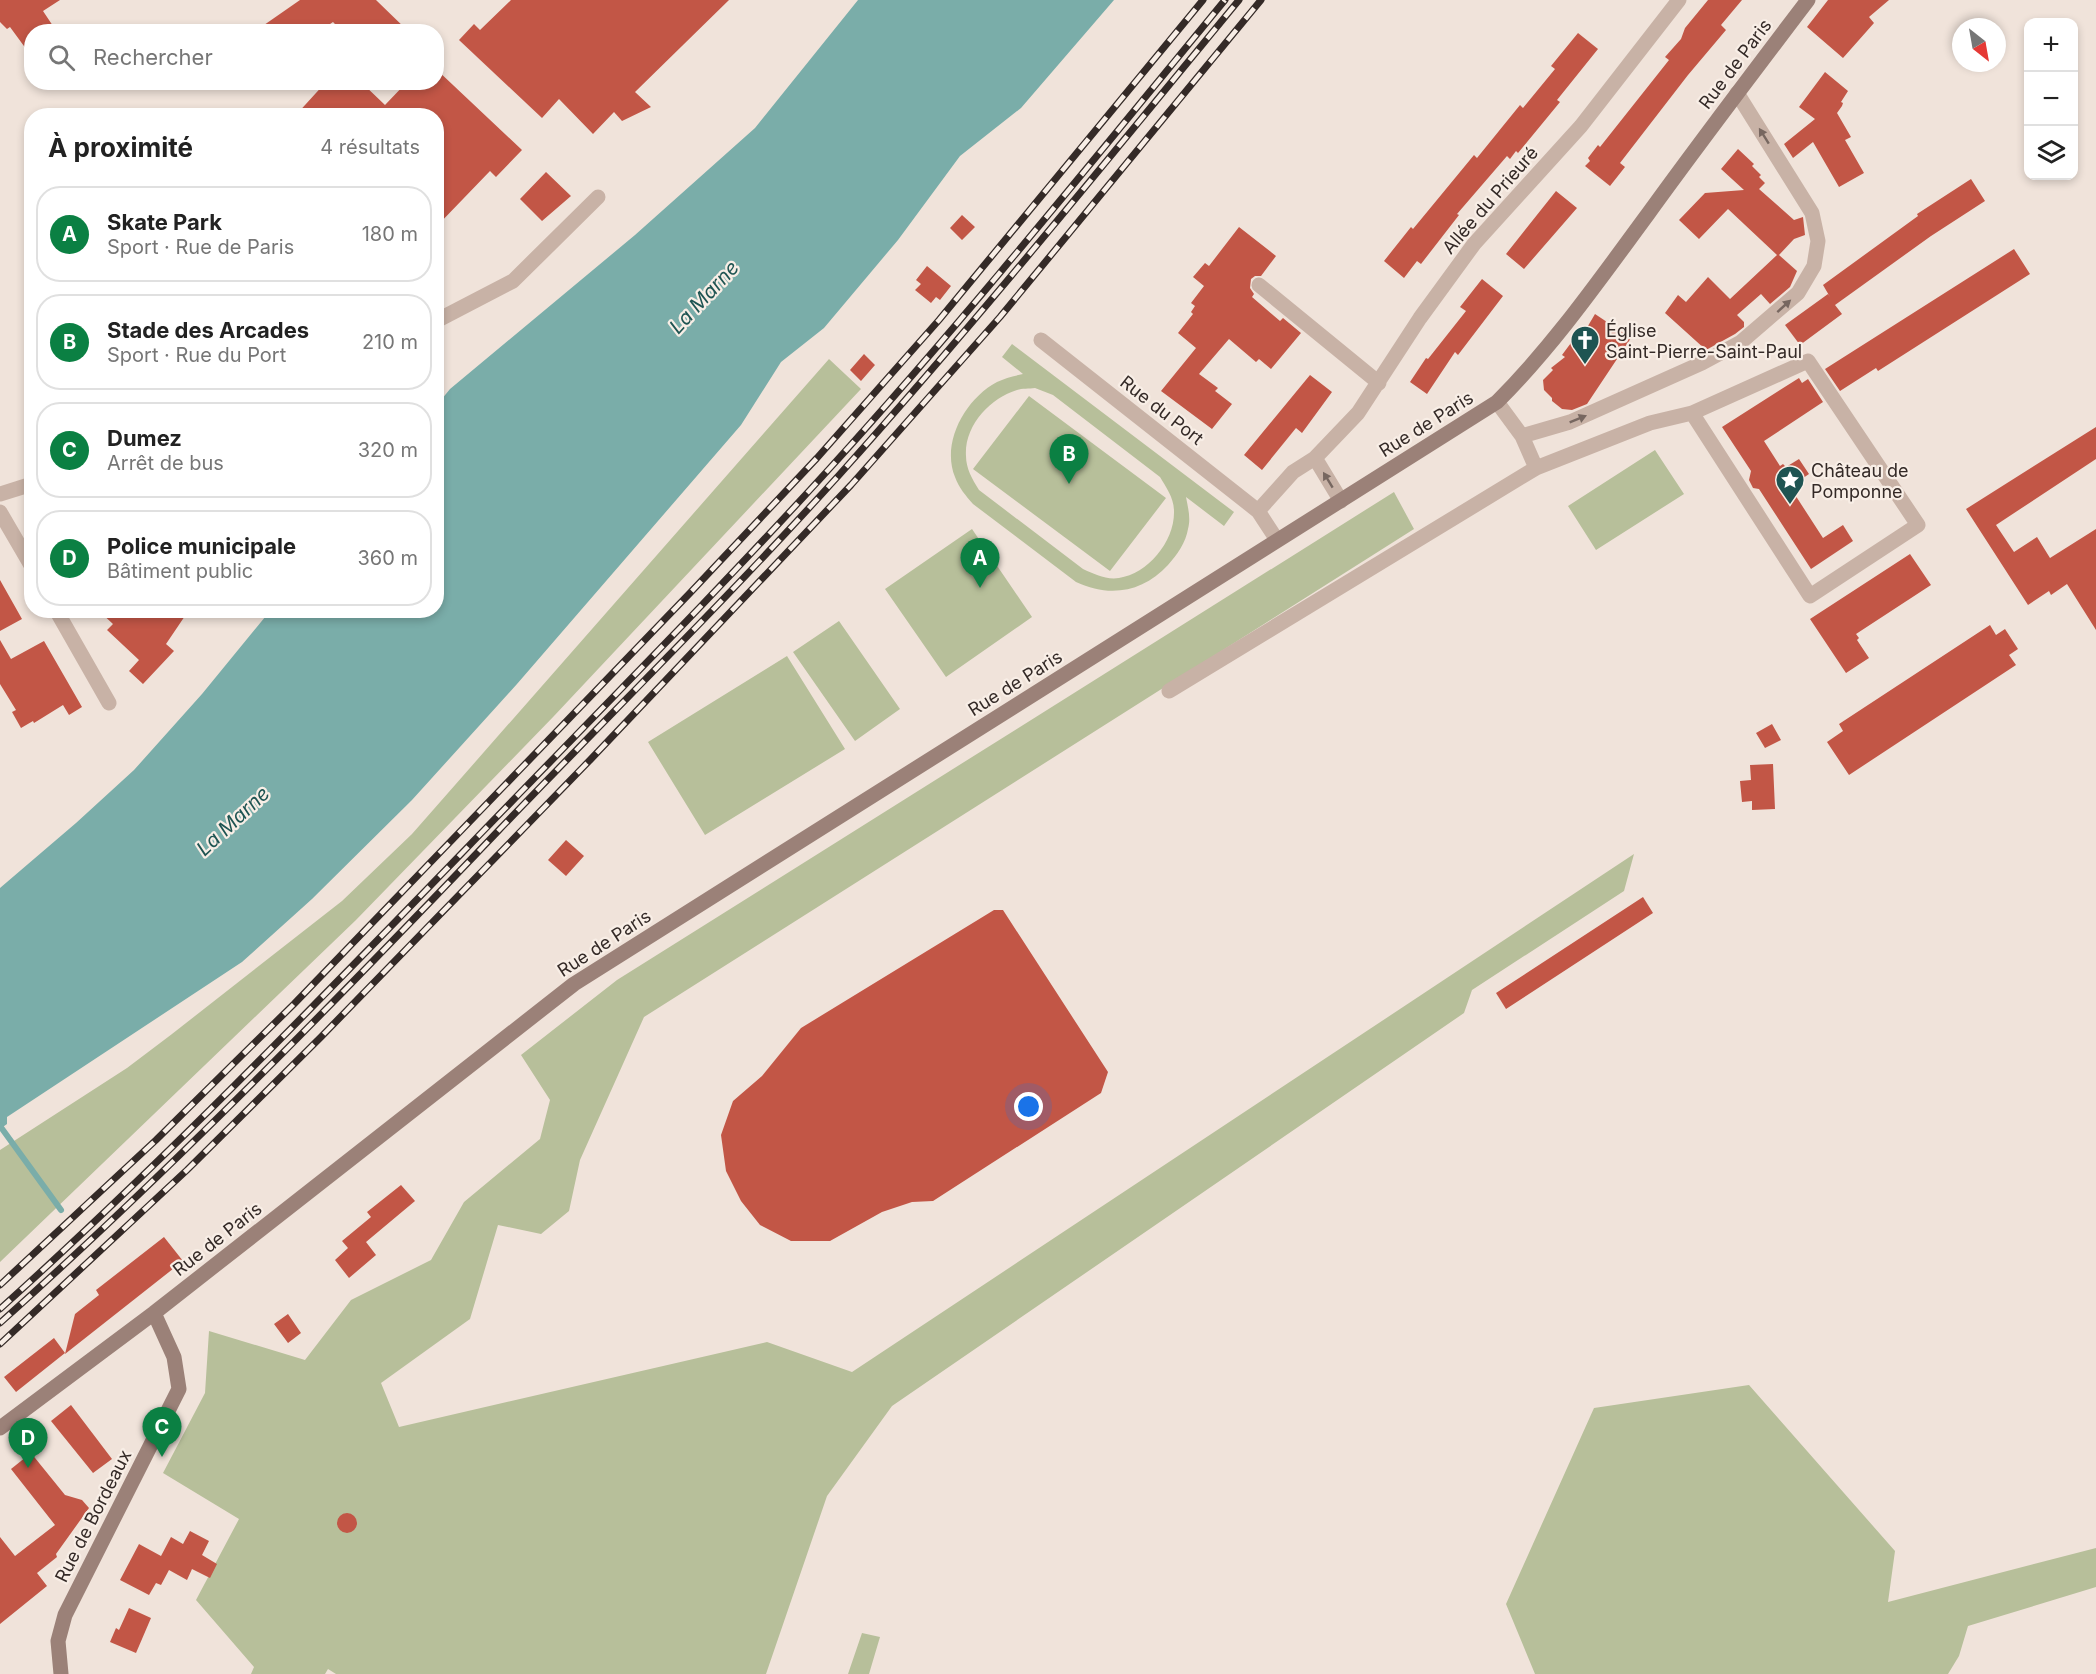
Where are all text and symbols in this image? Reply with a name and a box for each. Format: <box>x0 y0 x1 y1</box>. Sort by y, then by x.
street label: Rue de Paris <box>1694 15 1776 113</box>
north arrow <box>1952 18 2006 72</box>
map controls <box>2024 18 2078 180</box>
button: + <box>2024 18 2078 72</box>
search box <box>24 24 444 90</box>
icon: search <box>45 41 78 74</box>
text: Rechercher <box>93 44 213 70</box>
button: − <box>2024 72 2078 126</box>
button: layers <box>2024 126 2078 180</box>
one-way arrow <box>1758 128 1769 144</box>
text: À proximité <box>48 132 193 163</box>
text: 4 résultats <box>320 135 420 159</box>
street label: Allée du Prieuré <box>1438 142 1542 258</box>
text: Skate Park <box>107 209 222 235</box>
text: A <box>62 222 77 246</box>
text: 180 m <box>362 222 418 246</box>
text: Sport · Rue de Paris <box>107 235 294 259</box>
water label: La Marne <box>664 256 744 338</box>
one-way arrow <box>1776 300 1791 313</box>
text: Stade des Arcades <box>107 317 309 343</box>
place label: Église Saint-Pierre-Saint-Paul <box>1606 319 1802 362</box>
church icon: Église Saint-Pierre-Saint-Paul <box>1569 324 1601 366</box>
text: B <box>63 330 76 354</box>
text: 210 m <box>362 330 418 354</box>
text: Sport · Rue du Port <box>107 343 286 367</box>
street label: Rue du Port <box>1116 371 1208 449</box>
street label: Rue de Paris <box>1375 387 1477 461</box>
one-way arrow <box>1569 414 1587 424</box>
text: Dumez <box>107 425 182 451</box>
pin: B <box>1050 434 1088 484</box>
text: C <box>62 438 77 462</box>
text: 320 m <box>358 438 418 462</box>
text: Arrêt de bus <box>107 451 224 475</box>
place label: Château de Pomponne <box>1811 460 1909 502</box>
place icon: Château de Pomponne <box>1774 464 1806 506</box>
one-way arrow <box>1322 472 1333 488</box>
text: Police municipale <box>107 533 296 559</box>
pin: A <box>960 538 1000 588</box>
text: D <box>62 546 77 570</box>
text: 360 m <box>357 546 418 570</box>
text: Bâtiment public <box>107 559 253 583</box>
street label: Rue de Paris <box>964 646 1066 720</box>
water label: La Marne <box>192 781 274 861</box>
street label: Rue de Paris <box>553 905 655 981</box>
your location <box>1014 1092 1043 1121</box>
street label: Rue de Paris <box>168 1198 266 1280</box>
pin: C <box>142 1408 182 1457</box>
pin: D <box>9 1418 48 1468</box>
street label: Rue de Bordeaux <box>51 1446 136 1586</box>

